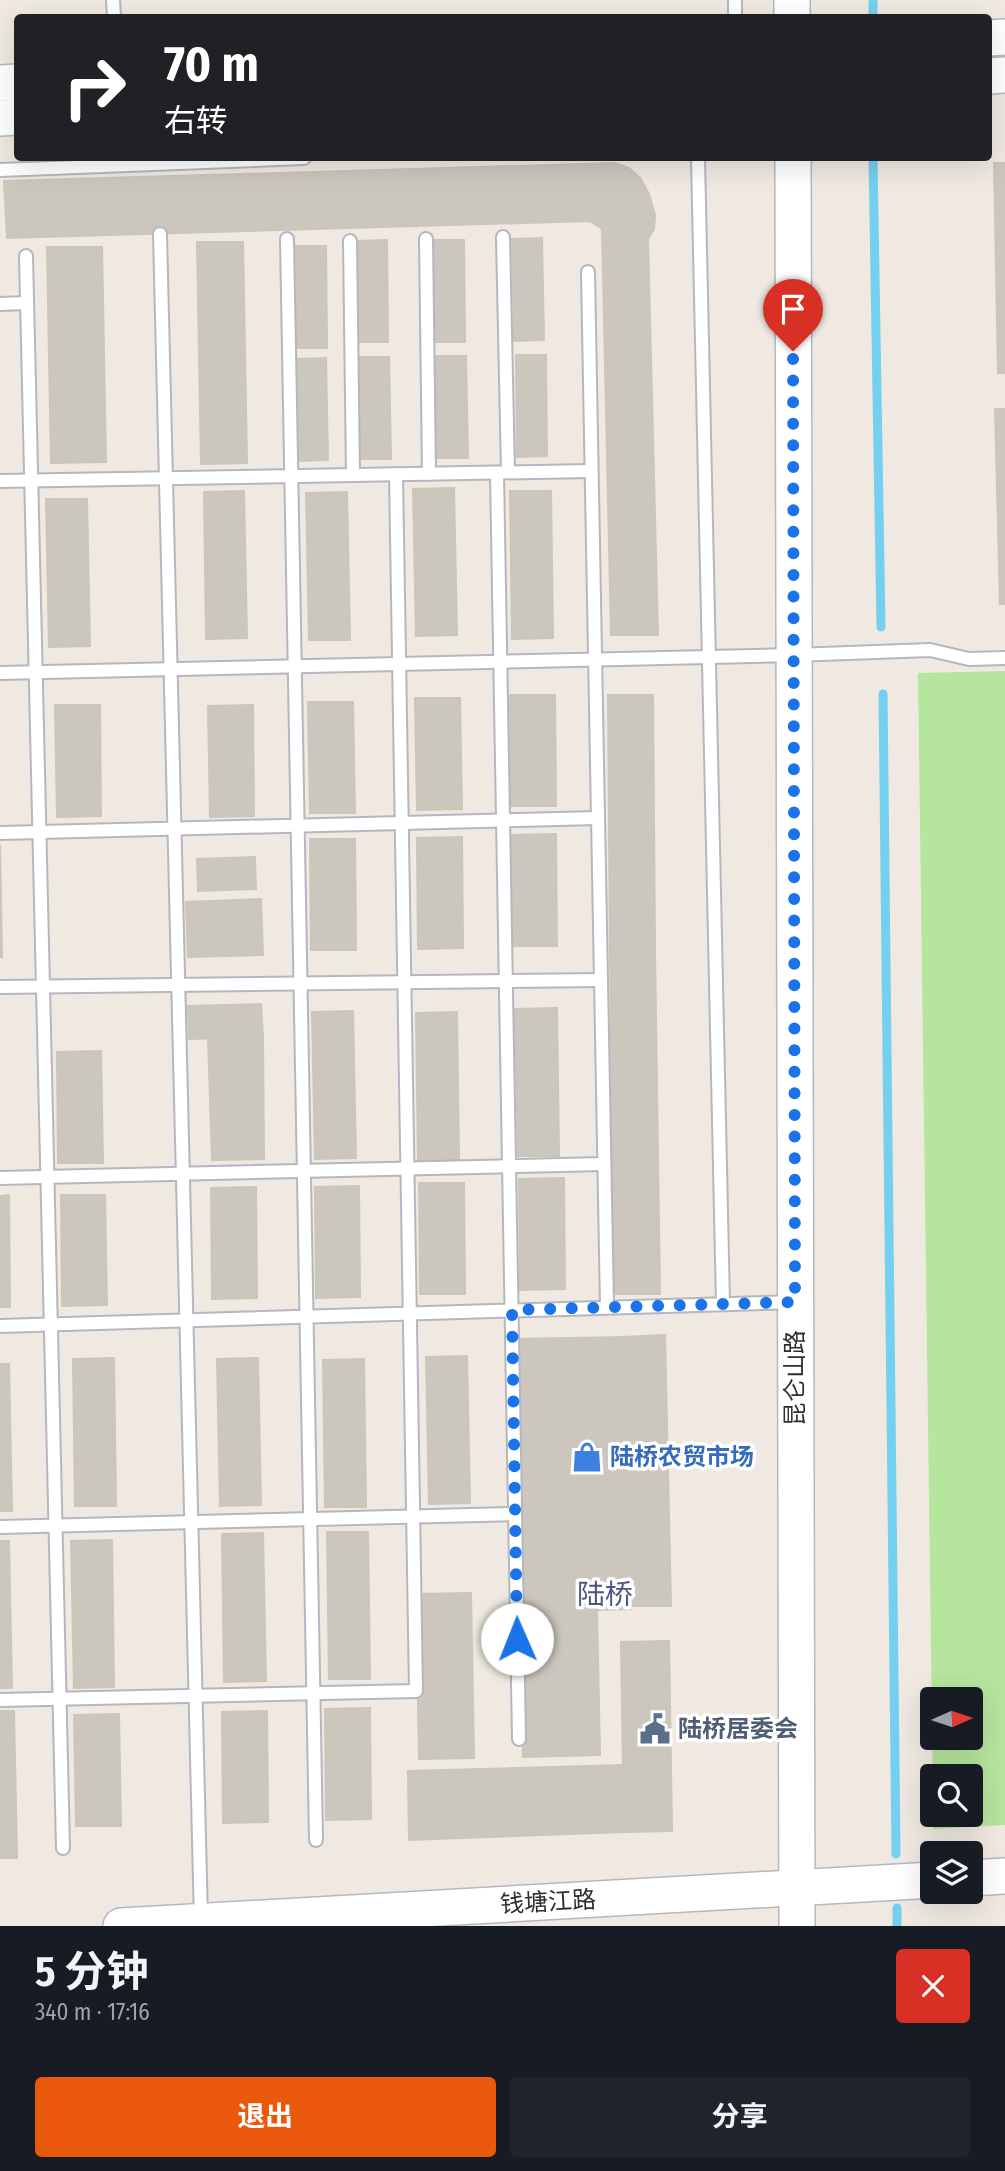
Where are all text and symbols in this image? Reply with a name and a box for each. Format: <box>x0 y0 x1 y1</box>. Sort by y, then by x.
text: 70 m <box>164 35 259 94</box>
icon: right <box>49 42 140 133</box>
text: 右转 <box>164 102 228 140</box>
pin <box>763 279 823 351</box>
icon: arrive <box>774 290 812 328</box>
street label: 昆仑山路 <box>781 1330 809 1426</box>
shop icon: 陆桥农贸市场 <box>570 1440 604 1474</box>
place label: 陆桥农贸市场 <box>610 1443 754 1471</box>
district label: 陆桥 <box>577 1578 633 1611</box>
position arrow <box>480 1602 554 1676</box>
north arrow <box>920 1687 984 1750</box>
map controls <box>920 1687 983 1904</box>
public building icon: 陆桥居委会 <box>638 1712 672 1746</box>
place label: 陆桥居委会 <box>678 1715 798 1743</box>
button: search <box>920 1764 983 1827</box>
button: layers <box>920 1841 983 1904</box>
street label: 钱塘江路 <box>499 1886 597 1918</box>
text: 5 分钟 <box>35 1947 148 1997</box>
button: close <box>896 1949 970 2023</box>
text: 340 m · 17:16 <box>35 1998 150 2026</box>
button: 退出 <box>35 2077 496 2157</box>
button: 分享 <box>510 2077 970 2157</box>

